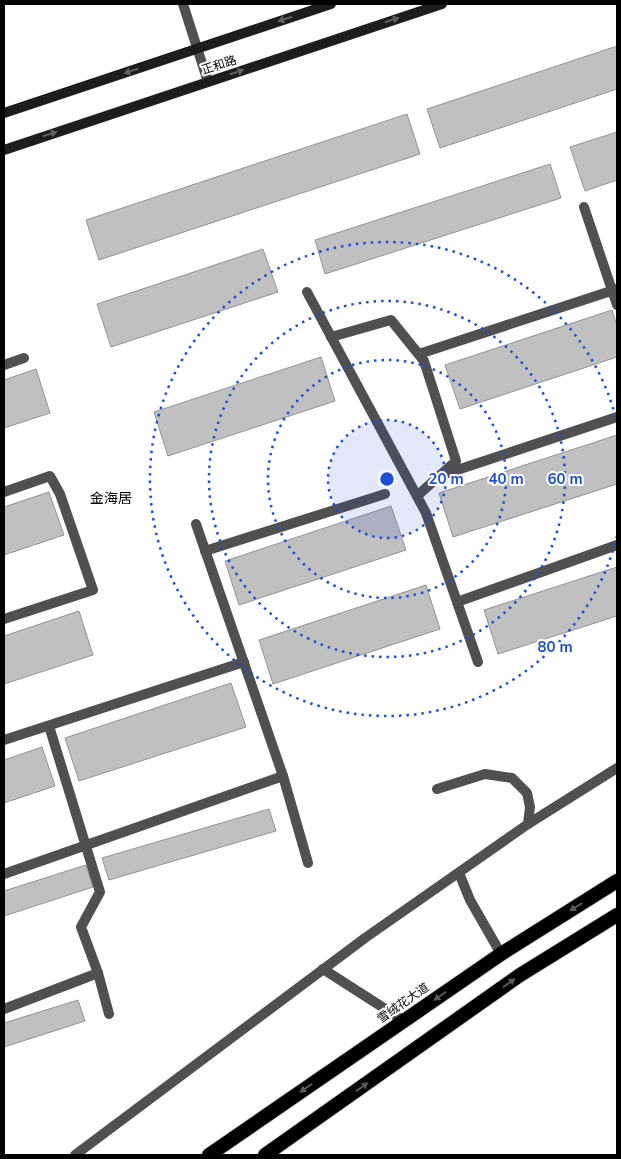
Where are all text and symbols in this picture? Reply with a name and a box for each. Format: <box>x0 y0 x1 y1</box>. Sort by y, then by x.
one-way arrow <box>277 15 292 23</box>
one-way arrow <box>384 16 399 24</box>
street label: 正和路 <box>199 52 239 78</box>
one-way arrow <box>123 67 138 75</box>
one-way arrow <box>230 68 245 75</box>
one-way arrow <box>43 130 58 138</box>
text: 20 m <box>428 469 464 489</box>
text: 40 m <box>488 469 524 489</box>
text: 60 m <box>547 469 583 489</box>
centre of rings <box>378 470 396 488</box>
district label: 金海居 <box>90 489 132 508</box>
text: 80 m <box>537 637 573 657</box>
one-way arrow <box>569 903 582 912</box>
one-way arrow <box>503 978 516 988</box>
street label: 雪绒花大道 <box>374 979 432 1027</box>
one-way arrow <box>433 991 447 1001</box>
one-way arrow <box>356 1082 369 1092</box>
one-way arrow <box>299 1083 313 1093</box>

